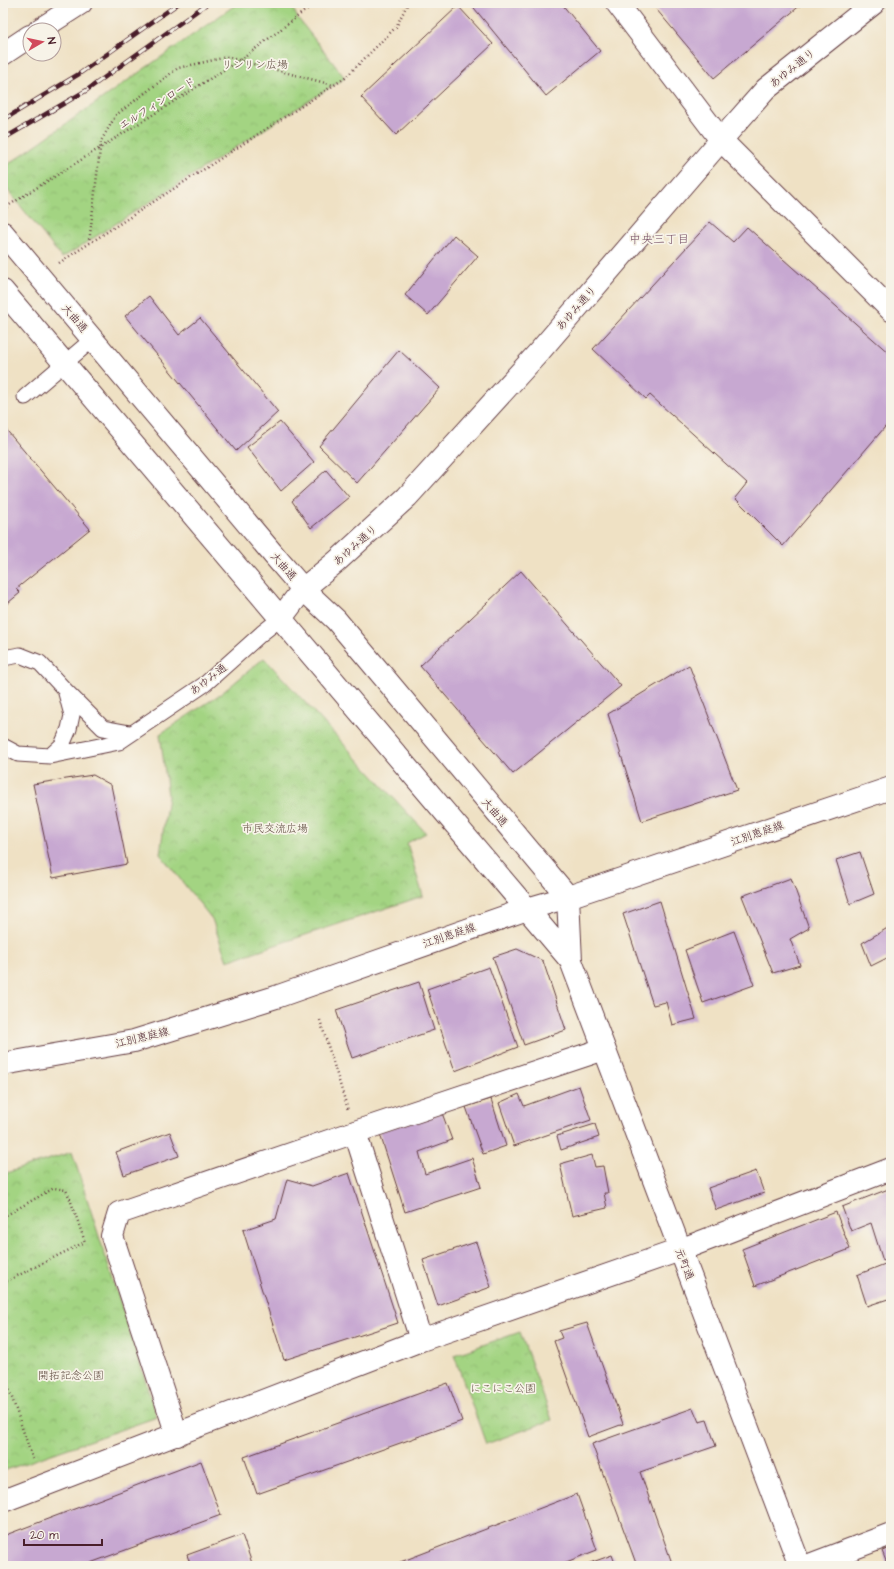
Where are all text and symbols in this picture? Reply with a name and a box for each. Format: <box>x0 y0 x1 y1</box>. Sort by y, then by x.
north arrow <box>22 22 62 62</box>
text: N <box>43 36 59 45</box>
street label: あゆみ通り <box>766 45 818 91</box>
park label: リンリン広場 <box>222 57 288 72</box>
street label: エルフィンロード <box>116 74 199 133</box>
district label: 中央三丁目 <box>629 231 689 248</box>
street label: あゆみ通り <box>553 283 600 334</box>
street label: 大曲通 <box>58 301 91 336</box>
street label: あゆみ通り <box>330 522 381 569</box>
street label: 大曲通 <box>267 549 300 584</box>
street label: あゆみ通 <box>186 660 230 699</box>
street label: 大曲通 <box>478 795 511 830</box>
street label: 江別恵庭線 <box>729 817 786 850</box>
park label: 市民交流広場 <box>242 821 308 836</box>
street label: 江別恵庭線 <box>421 919 478 952</box>
street label: 江別恵庭線 <box>114 1024 171 1051</box>
street label: 元町通 <box>672 1246 697 1282</box>
park label: 開拓記念公園 <box>38 1368 104 1383</box>
park label: にこにこ公園 <box>470 1381 536 1396</box>
scale bar <box>24 1521 102 1547</box>
text: 20 m <box>30 1527 59 1544</box>

